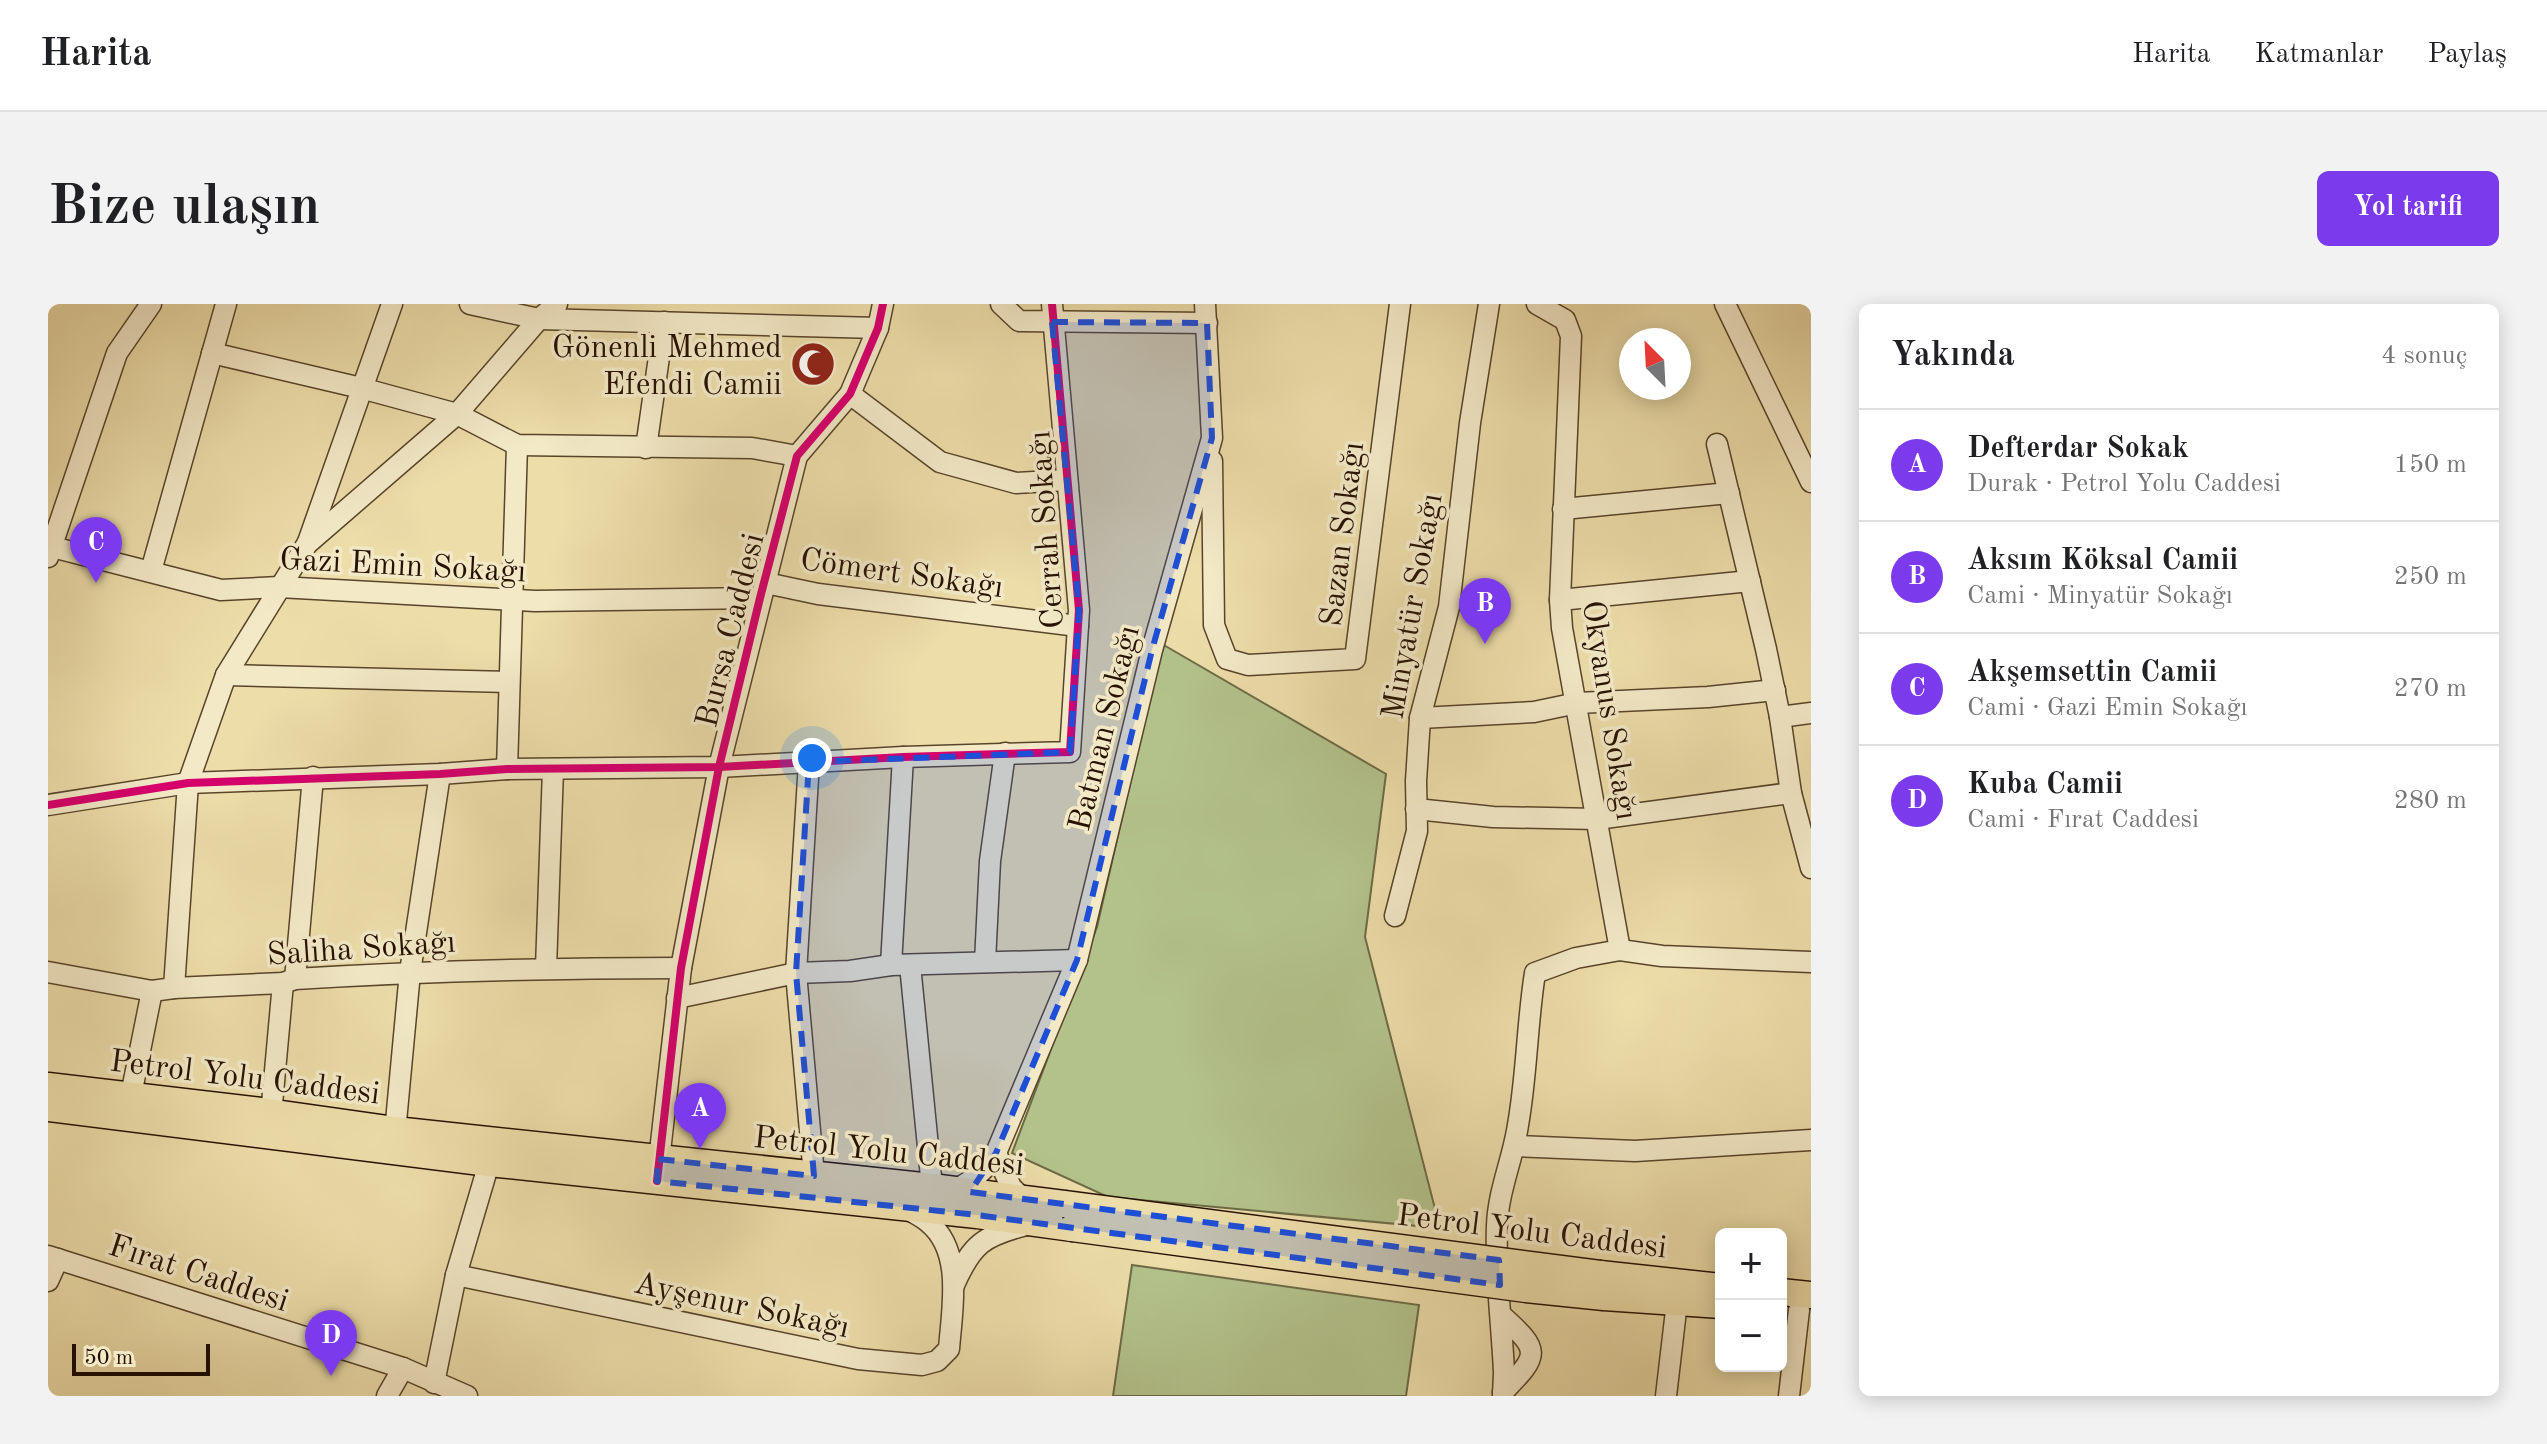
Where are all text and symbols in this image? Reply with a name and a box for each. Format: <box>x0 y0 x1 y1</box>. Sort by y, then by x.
text: Harita <box>40 36 152 74</box>
text: Harita <box>2132 41 2211 69</box>
text: Katmanlar <box>2255 41 2383 69</box>
text: Paylaş <box>2427 41 2507 69</box>
button: Yol tarifi <box>2317 171 2499 246</box>
text: Bize ulaşın <box>48 180 321 236</box>
north arrow <box>1619 328 1691 400</box>
place label: Gönenli Mehmed Efendi Camii <box>552 333 782 402</box>
text: Yakında <box>1891 339 2015 373</box>
mosque icon: Gönenli Mehmed Efendi Camii <box>789 340 837 388</box>
text: 4 sonuç <box>2381 343 2467 369</box>
street label: Cerrah Sokağı <box>1025 430 1071 630</box>
text: Defterdar Sokak <box>1967 434 2189 464</box>
street label: Sazan Sokağı <box>1317 440 1371 629</box>
text: A <box>1907 452 1927 478</box>
text: 150 m <box>2394 452 2467 478</box>
text: Durak · Petrol Yolu Caddesi <box>1967 471 2281 497</box>
street label: Minyatür Sokağı <box>1378 491 1450 722</box>
pin: C <box>70 517 122 583</box>
street label: Bursa Caddesi <box>692 530 771 731</box>
street label: Gazi Emin Sokağı <box>279 545 527 589</box>
street label: Cömert Sokağı <box>798 545 1005 605</box>
text: Aksım Köksal Camii <box>1967 546 2238 576</box>
text: B <box>1908 564 1926 590</box>
text: 250 m <box>2394 564 2467 590</box>
pin: B <box>1459 578 1511 644</box>
text: Cami · Minyatür Sokağı <box>1967 583 2233 609</box>
street label: Okyanus Sokağı <box>1575 598 1641 823</box>
street label: Batman Sokağı <box>1065 623 1147 835</box>
text: Akşemsettin Camii <box>1967 658 2217 688</box>
text: C <box>1908 676 1926 702</box>
text: 270 m <box>2394 676 2467 702</box>
text: Cami · Gazi Emin Sokağı <box>1967 695 2247 721</box>
your location <box>792 738 832 778</box>
text: Kuba Camii <box>1967 770 2123 800</box>
text: D <box>1907 788 1927 814</box>
text: 280 m <box>2394 788 2467 814</box>
text: Cami · Fırat Caddesi <box>1967 807 2199 833</box>
street label: Saliha Sokağı <box>266 927 457 973</box>
street label: Petrol Yolu Caddesi <box>108 1047 382 1111</box>
pin: A <box>674 1083 726 1149</box>
street label: Petrol Yolu Caddesi <box>752 1123 1026 1183</box>
street label: Petrol Yolu Caddesi <box>1395 1201 1669 1265</box>
map controls <box>1715 1228 1787 1372</box>
button: + <box>1715 1228 1787 1300</box>
street label: Fırat Caddesi <box>104 1231 292 1319</box>
street label: Ayşenur Sokağı <box>631 1269 852 1345</box>
button: − <box>1715 1300 1787 1372</box>
pin: D <box>305 1310 357 1376</box>
scale bar <box>72 1340 210 1376</box>
text: 50 m <box>84 1347 133 1369</box>

